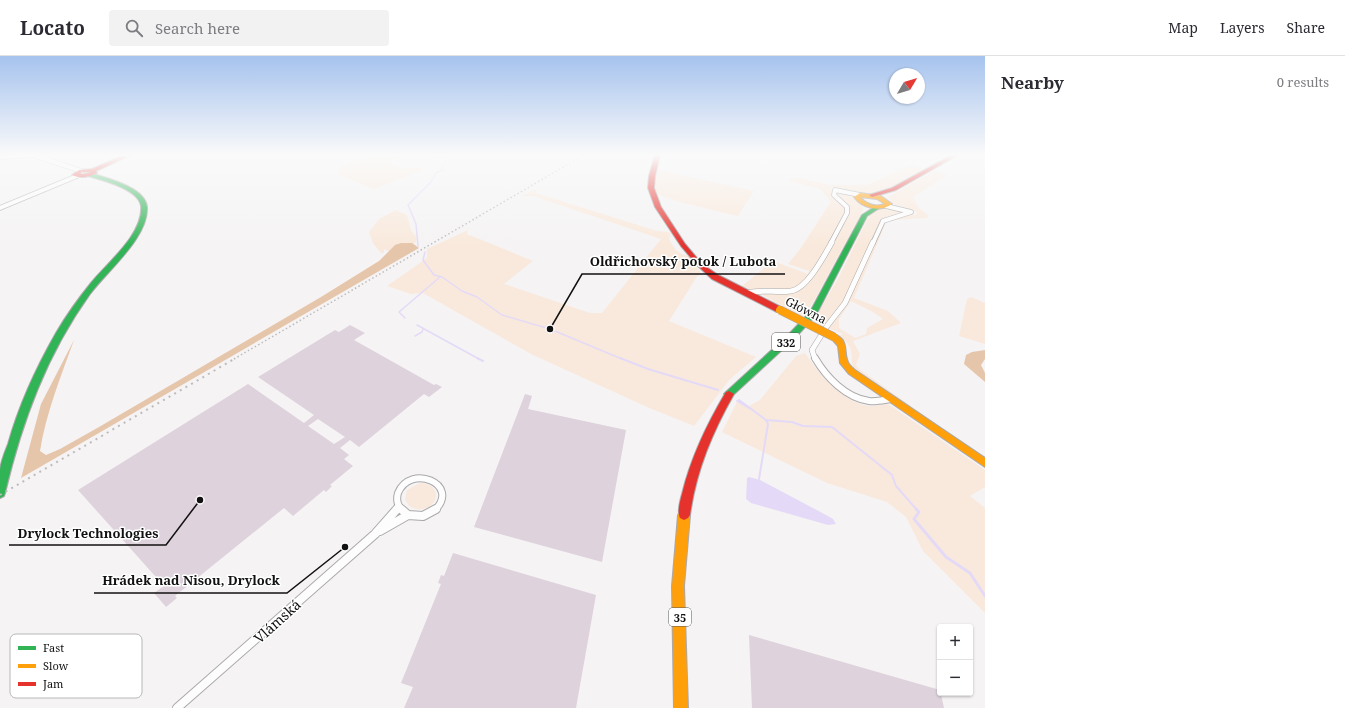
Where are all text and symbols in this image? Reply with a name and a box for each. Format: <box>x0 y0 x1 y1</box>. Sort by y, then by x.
search box <box>109 10 389 46</box>
text: Locato <box>20 15 85 41</box>
icon: search <box>123 17 145 39</box>
text: Search here <box>155 18 240 38</box>
text: Map <box>1168 18 1198 37</box>
text: Layers <box>1220 18 1265 37</box>
text: Share <box>1287 18 1325 37</box>
north arrow <box>889 68 925 104</box>
text: Nearby <box>1001 71 1064 94</box>
text: 0 results <box>1277 73 1329 91</box>
callout: Oldřichovský potok / Lubota <box>582 249 785 274</box>
text: Oldřichovský potok / Lubota <box>590 252 776 270</box>
street label: Główna <box>782 292 830 328</box>
road number: 332 <box>772 333 800 351</box>
callout: Drylock Technologies <box>9 520 166 545</box>
text: Drylock Technologies <box>17 524 159 542</box>
callout: Hrádek nad Nisou, Drylock <box>94 568 287 593</box>
text: Hrádek nad Nisou, Drylock <box>102 571 281 589</box>
street label: Vlámská <box>249 595 305 647</box>
road number: 35 <box>669 608 691 626</box>
map controls <box>937 624 973 696</box>
button: + <box>937 624 973 660</box>
legend <box>10 634 142 698</box>
text: Fast <box>43 640 64 655</box>
text: Slow <box>43 658 69 673</box>
button: − <box>937 660 973 696</box>
text: Jam <box>42 676 64 691</box>

